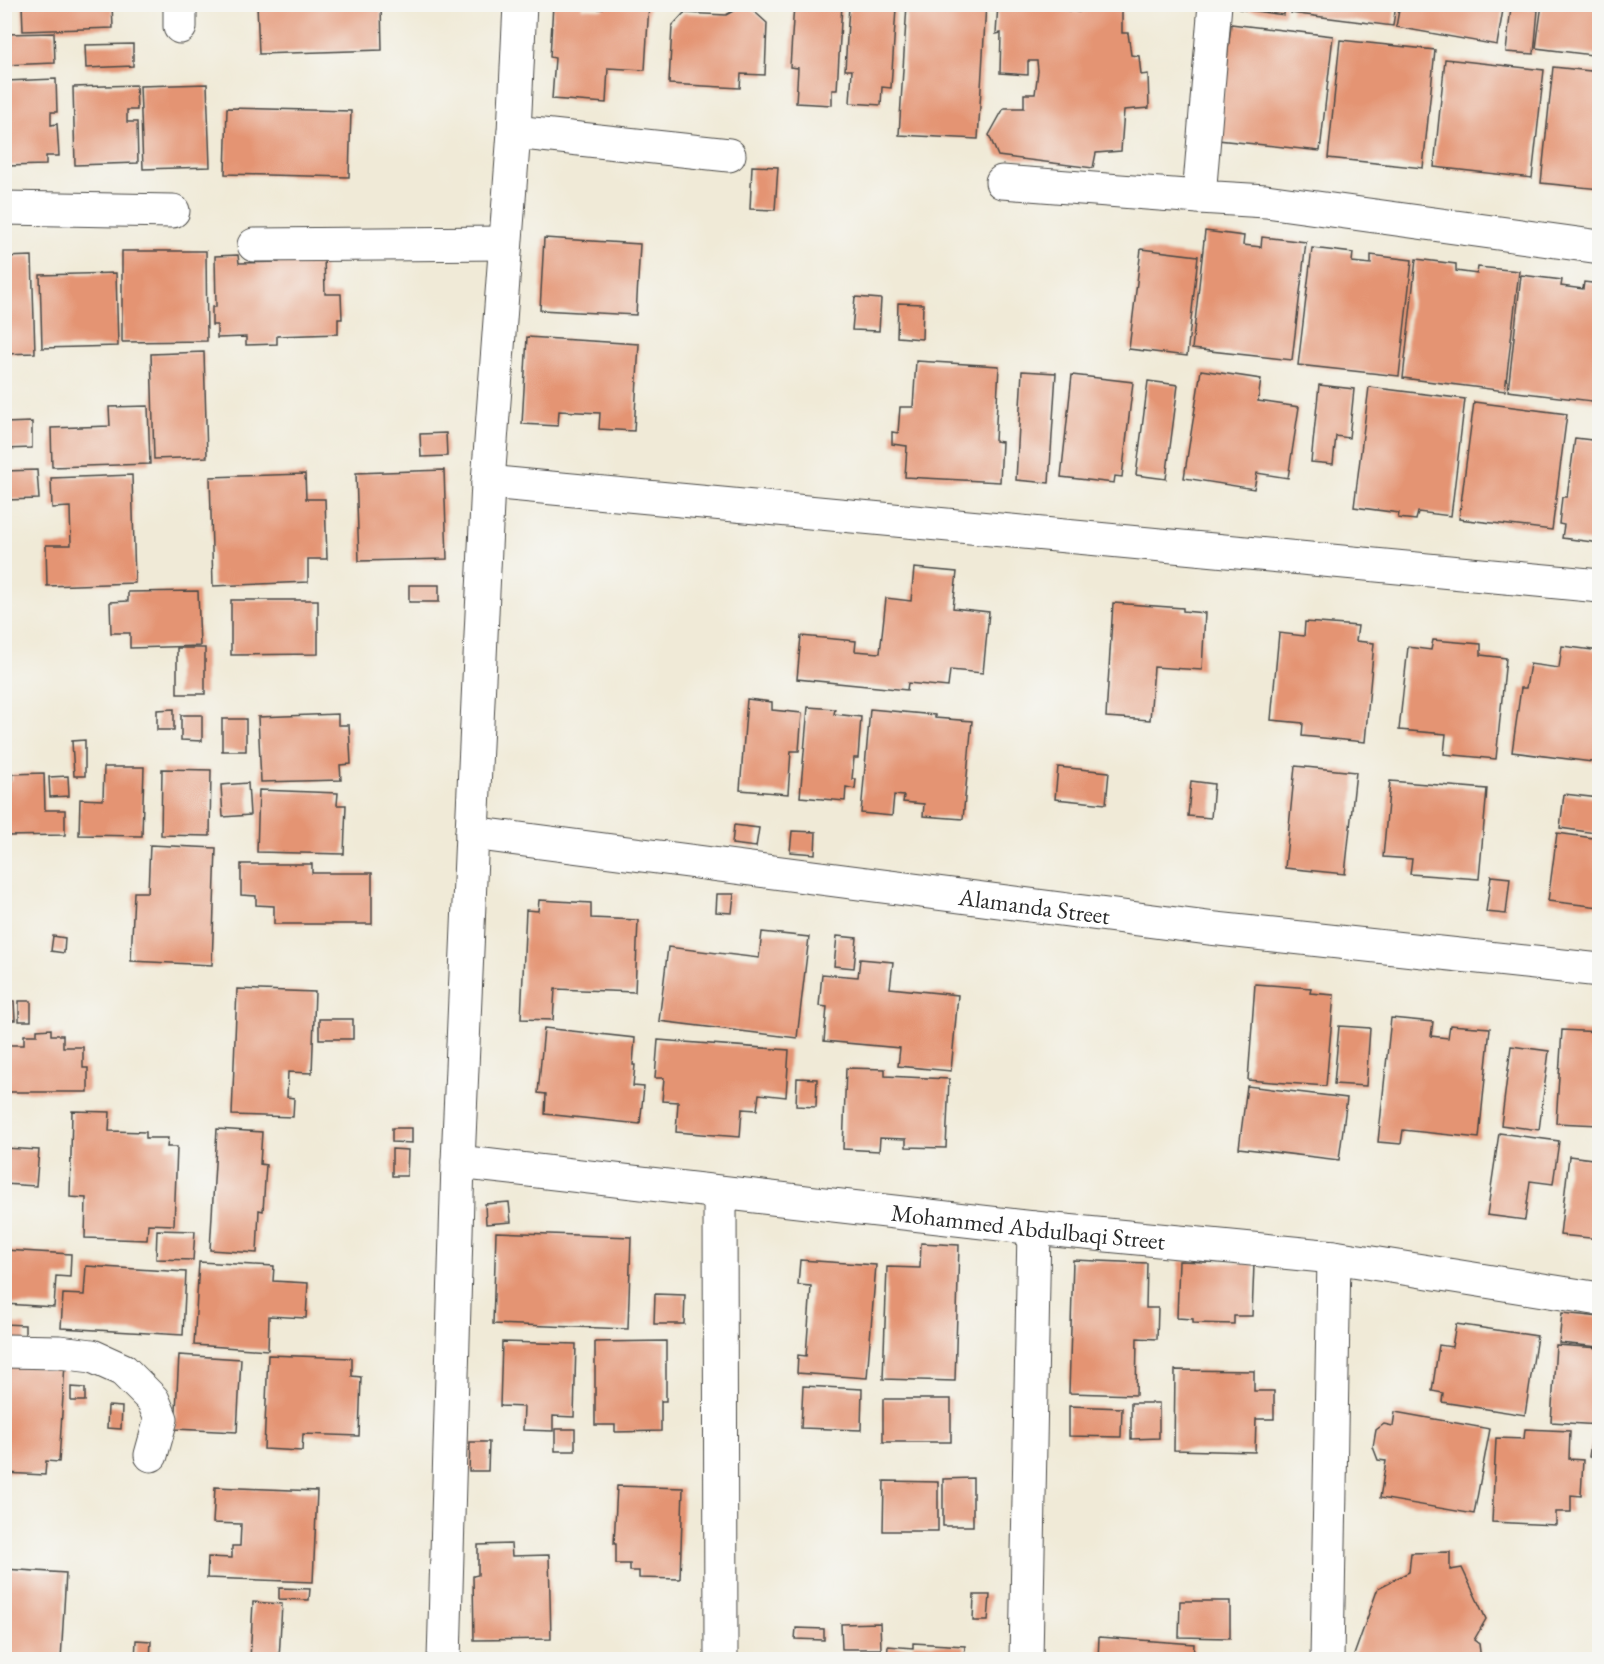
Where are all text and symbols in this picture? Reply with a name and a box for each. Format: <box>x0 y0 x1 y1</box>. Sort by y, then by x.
street label: Alamanda Street <box>956 880 1112 931</box>
street label: Mohammed Abdulbaqi Street <box>890 1196 1167 1256</box>

